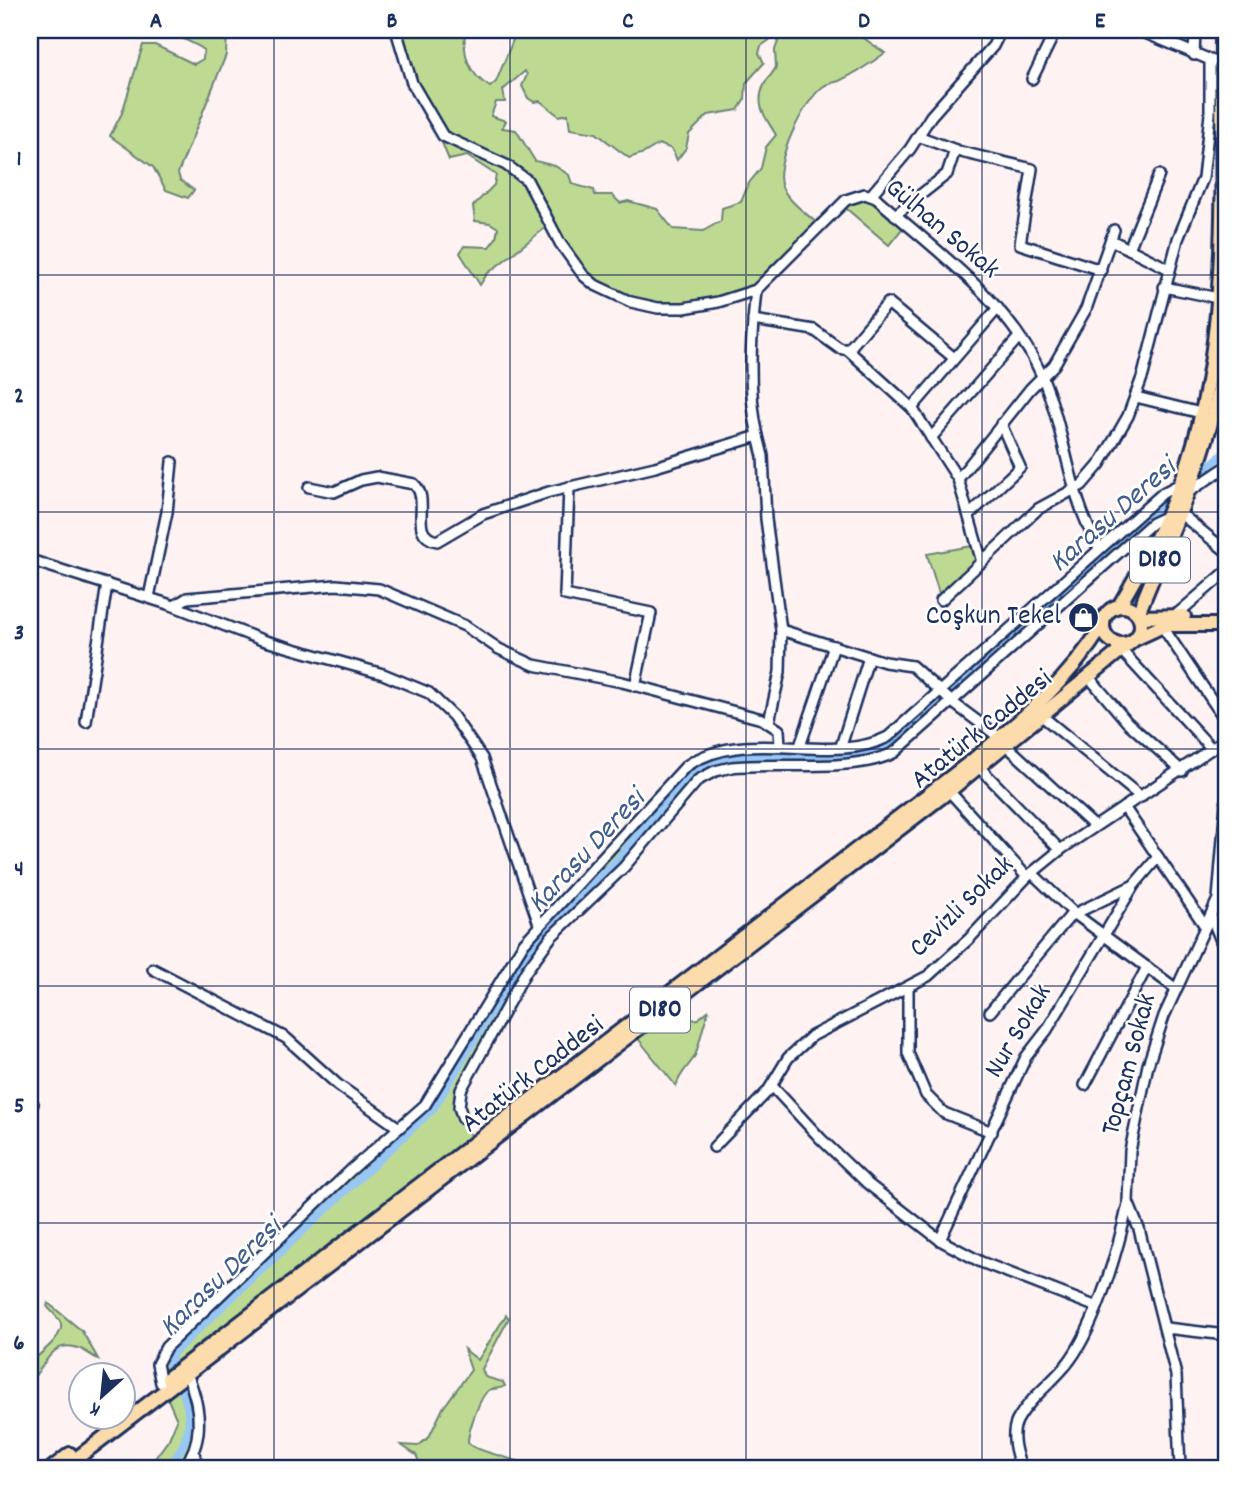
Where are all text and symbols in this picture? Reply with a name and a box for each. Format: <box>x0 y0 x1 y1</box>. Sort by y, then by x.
text: A <box>150 6 162 39</box>
text: B <box>387 6 398 39</box>
text: C <box>622 6 634 39</box>
text: D <box>858 6 870 39</box>
text: E <box>1095 6 1106 39</box>
text: 1 <box>16 144 22 177</box>
street label: Gülhan Sokak <box>875 170 1007 290</box>
text: 2 <box>14 381 24 414</box>
water label: Karasu Deresi <box>1041 446 1191 585</box>
road number: D180 <box>1130 538 1190 582</box>
place label: Coşkun Tekel <box>926 598 1061 638</box>
shop icon: Coşkun Tekel <box>1067 601 1101 635</box>
text: 3 <box>14 618 24 651</box>
street label: Atatürk Caddesi <box>904 661 1062 801</box>
water label: Karasu Deresi <box>519 778 660 925</box>
street label: Cevizli Sokak <box>901 848 1025 968</box>
text: 4 <box>14 854 24 887</box>
street label: Nur Sokak <box>976 977 1064 1087</box>
road number: D180 <box>630 987 690 1032</box>
street label: Topçam Sokak <box>1093 990 1169 1140</box>
street label: Atatürk Caddesi <box>454 1007 614 1145</box>
text: 5 <box>14 1091 24 1124</box>
water label: Karasu Deresi <box>151 1206 297 1349</box>
text: 6 <box>13 1328 25 1361</box>
north arrow <box>66 1362 136 1432</box>
text: K <box>86 1394 106 1422</box>

